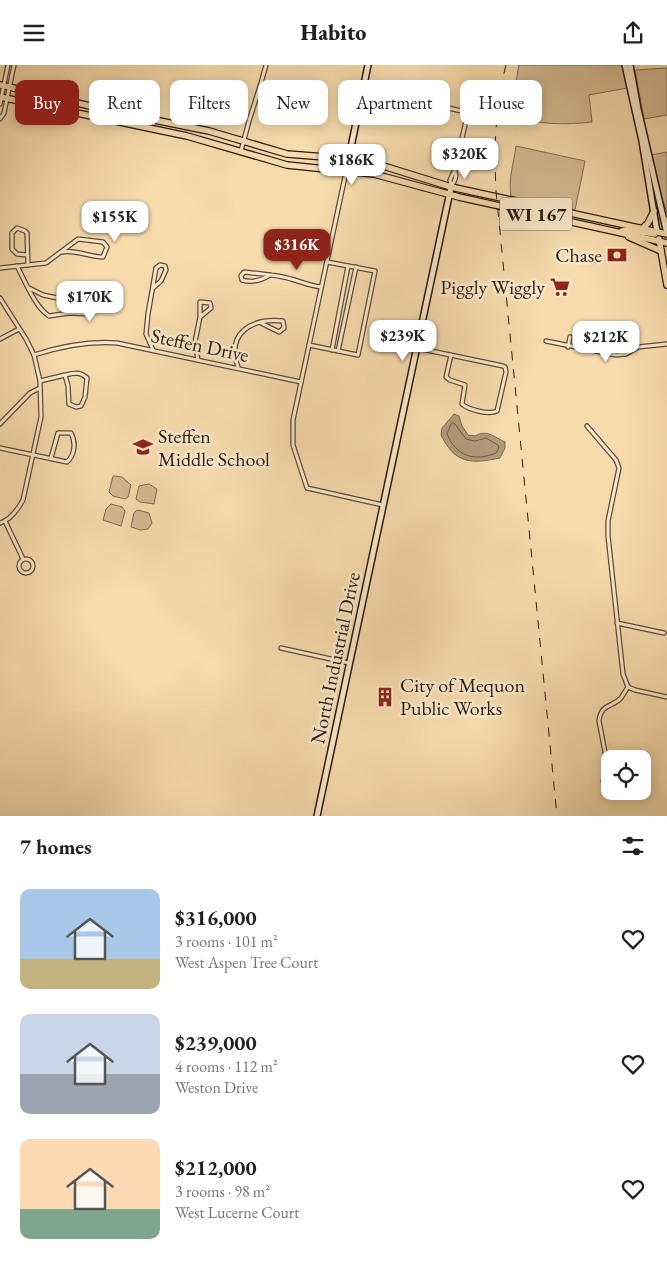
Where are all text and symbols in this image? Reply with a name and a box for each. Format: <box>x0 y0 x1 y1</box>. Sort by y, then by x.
text: Habito <box>301 18 366 47</box>
icon: menu <box>20 19 48 47</box>
icon: share <box>619 19 647 47</box>
chip: Buy <box>15 80 79 125</box>
chip: Rent <box>89 80 160 125</box>
chip: Filters <box>170 80 248 125</box>
chip: New <box>258 80 328 125</box>
chip: Apartment <box>338 80 450 125</box>
chip: House <box>460 80 542 125</box>
pin: $320K <box>430 137 500 180</box>
pin: $186K <box>317 143 387 186</box>
text: $320K <box>443 143 487 164</box>
text: $186K <box>330 149 374 170</box>
road number: WI 167 <box>500 197 572 231</box>
pin: $155K <box>80 201 150 243</box>
text: $155K <box>93 206 137 227</box>
pin: $316K <box>262 229 332 271</box>
text: $316K <box>275 234 319 255</box>
place label: Chase <box>555 242 602 268</box>
bank icon: Chase <box>606 244 628 266</box>
place label: Piggly Wiggly <box>440 274 545 300</box>
supermarket icon: Piggly Wiggly <box>549 276 571 298</box>
pin: $170K <box>55 281 125 323</box>
text: $170K <box>68 286 112 307</box>
pin: $239K <box>368 319 438 362</box>
pin: $212K <box>571 321 641 363</box>
street label: Steffen Drive <box>149 322 252 368</box>
text: $239K <box>381 325 425 346</box>
text: $212K <box>584 326 628 347</box>
place label: Steffen Middle School <box>158 423 270 472</box>
school or university icon: Steffen Middle School <box>132 436 154 458</box>
street label: North Industrial Drive <box>304 570 366 746</box>
place label: City of Mequon Public Works <box>400 672 525 721</box>
building icon: City of Mequon Public Works <box>374 686 396 708</box>
map controls <box>601 750 651 800</box>
button: locate <box>601 750 651 800</box>
icon: filters <box>619 832 647 860</box>
text: 7 homes <box>20 833 92 860</box>
text: $316,000 <box>175 904 257 931</box>
icon: home <box>60 909 120 969</box>
icon: heart <box>619 925 647 953</box>
text: 3 rooms · 101 m² <box>175 931 278 952</box>
text: West Aspen Tree Court <box>175 952 318 973</box>
text: $239,000 <box>175 1029 257 1056</box>
icon: home <box>60 1034 120 1094</box>
icon: heart <box>619 1050 647 1078</box>
text: 4 rooms · 112 m² <box>175 1056 278 1077</box>
text: Weston Drive <box>175 1077 258 1098</box>
text: $212,000 <box>175 1154 257 1181</box>
icon: home <box>60 1159 120 1219</box>
icon: heart <box>619 1175 647 1203</box>
text: 3 rooms · 98 m² <box>175 1181 270 1202</box>
text: West Lucerne Court <box>175 1202 299 1223</box>

